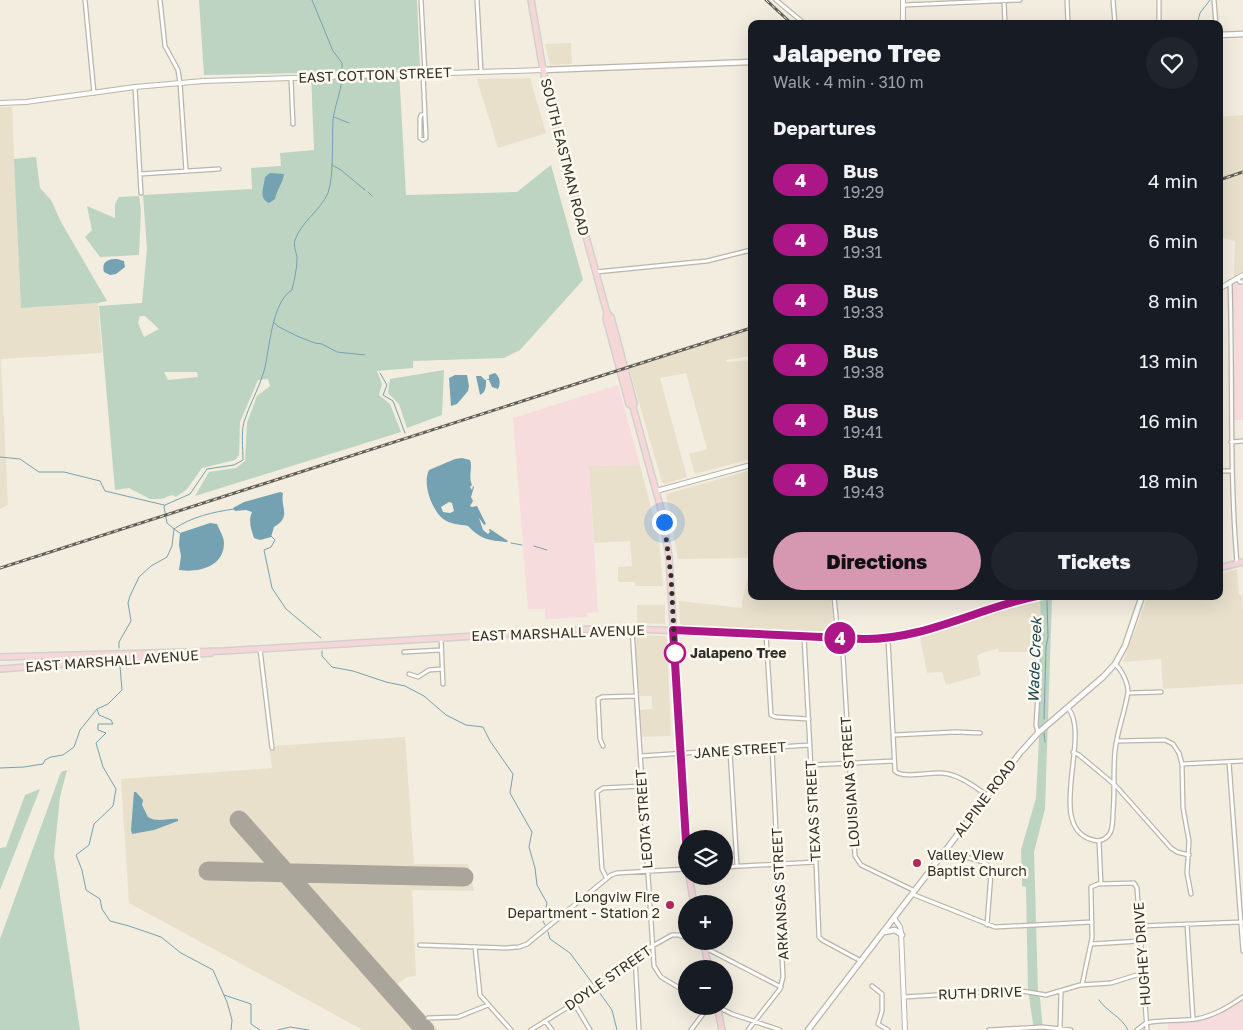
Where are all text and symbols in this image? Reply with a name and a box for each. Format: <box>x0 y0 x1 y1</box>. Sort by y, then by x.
button: heart <box>1146 37 1198 89</box>
text: Jalapeno Tree <box>773 38 941 67</box>
street label: EAST COTTON STREET <box>298 63 452 86</box>
text: Walk · 4 min · 310 m <box>773 72 924 92</box>
street label: SOUTH EASTMAN ROAD <box>538 76 593 238</box>
text: Departures <box>773 116 876 139</box>
text: Bus <box>843 159 878 182</box>
text: 4 <box>795 169 806 191</box>
text: 4 min <box>1148 169 1198 192</box>
text: 19:29 <box>843 182 884 202</box>
text: Bus <box>843 219 878 242</box>
text: 4 <box>795 229 806 251</box>
text: 6 min <box>1148 229 1198 252</box>
text: 19:31 <box>843 242 882 262</box>
text: Bus <box>843 279 878 302</box>
text: 4 <box>795 289 806 311</box>
text: 8 min <box>1148 289 1198 312</box>
text: 19:33 <box>843 302 884 322</box>
text: Bus <box>843 339 878 362</box>
text: 4 <box>795 349 806 371</box>
text: 13 min <box>1139 349 1198 372</box>
text: 19:38 <box>843 362 884 382</box>
text: Bus <box>843 399 878 422</box>
text: 4 <box>795 409 806 431</box>
text: 16 min <box>1139 409 1198 432</box>
text: 19:41 <box>843 422 883 442</box>
text: Bus <box>843 459 878 482</box>
text: 4 <box>795 469 806 491</box>
text: 18 min <box>1139 469 1198 492</box>
text: 19:43 <box>843 482 884 502</box>
your location <box>652 510 677 535</box>
button: Directions <box>773 532 981 590</box>
button: Tickets <box>991 532 1198 590</box>
water label: Wade Creek <box>1024 615 1045 703</box>
street label: EAST MARSHALL AVENUE <box>471 621 645 644</box>
line badge: 4 <box>824 622 856 654</box>
text: 4 <box>834 627 846 649</box>
marker: Jalapeno Tree <box>664 642 686 664</box>
place label: Jalapeno Tree <box>690 644 786 661</box>
street label: EAST MARSHALL AVENUE <box>25 646 199 675</box>
street label: LOUISIANA STREET <box>836 716 863 848</box>
street label: JANE STREET <box>693 738 787 761</box>
street label: ALPINE ROAD <box>950 756 1019 840</box>
street label: TEXAS STREET <box>801 760 824 862</box>
street label: LEOTA STREET <box>632 768 655 869</box>
street label: ARKANSAS STREET <box>768 827 791 961</box>
map controls <box>678 830 733 1015</box>
button: layers <box>678 830 733 885</box>
place label: Valley View Baptist Church <box>927 846 1027 879</box>
marker: Valley View Baptist Church <box>911 857 923 869</box>
place label: Longviw Fire Department - Station 2 <box>507 888 660 921</box>
button: + <box>678 895 733 950</box>
marker: Longviw Fire Department - Station 2 <box>664 899 676 911</box>
street label: HUGHEY DRIVE <box>1129 901 1154 1007</box>
street label: DOYLE STREET <box>561 941 654 1014</box>
button: − <box>678 960 733 1015</box>
street label: RUTH DRIVE <box>938 983 1022 1002</box>

